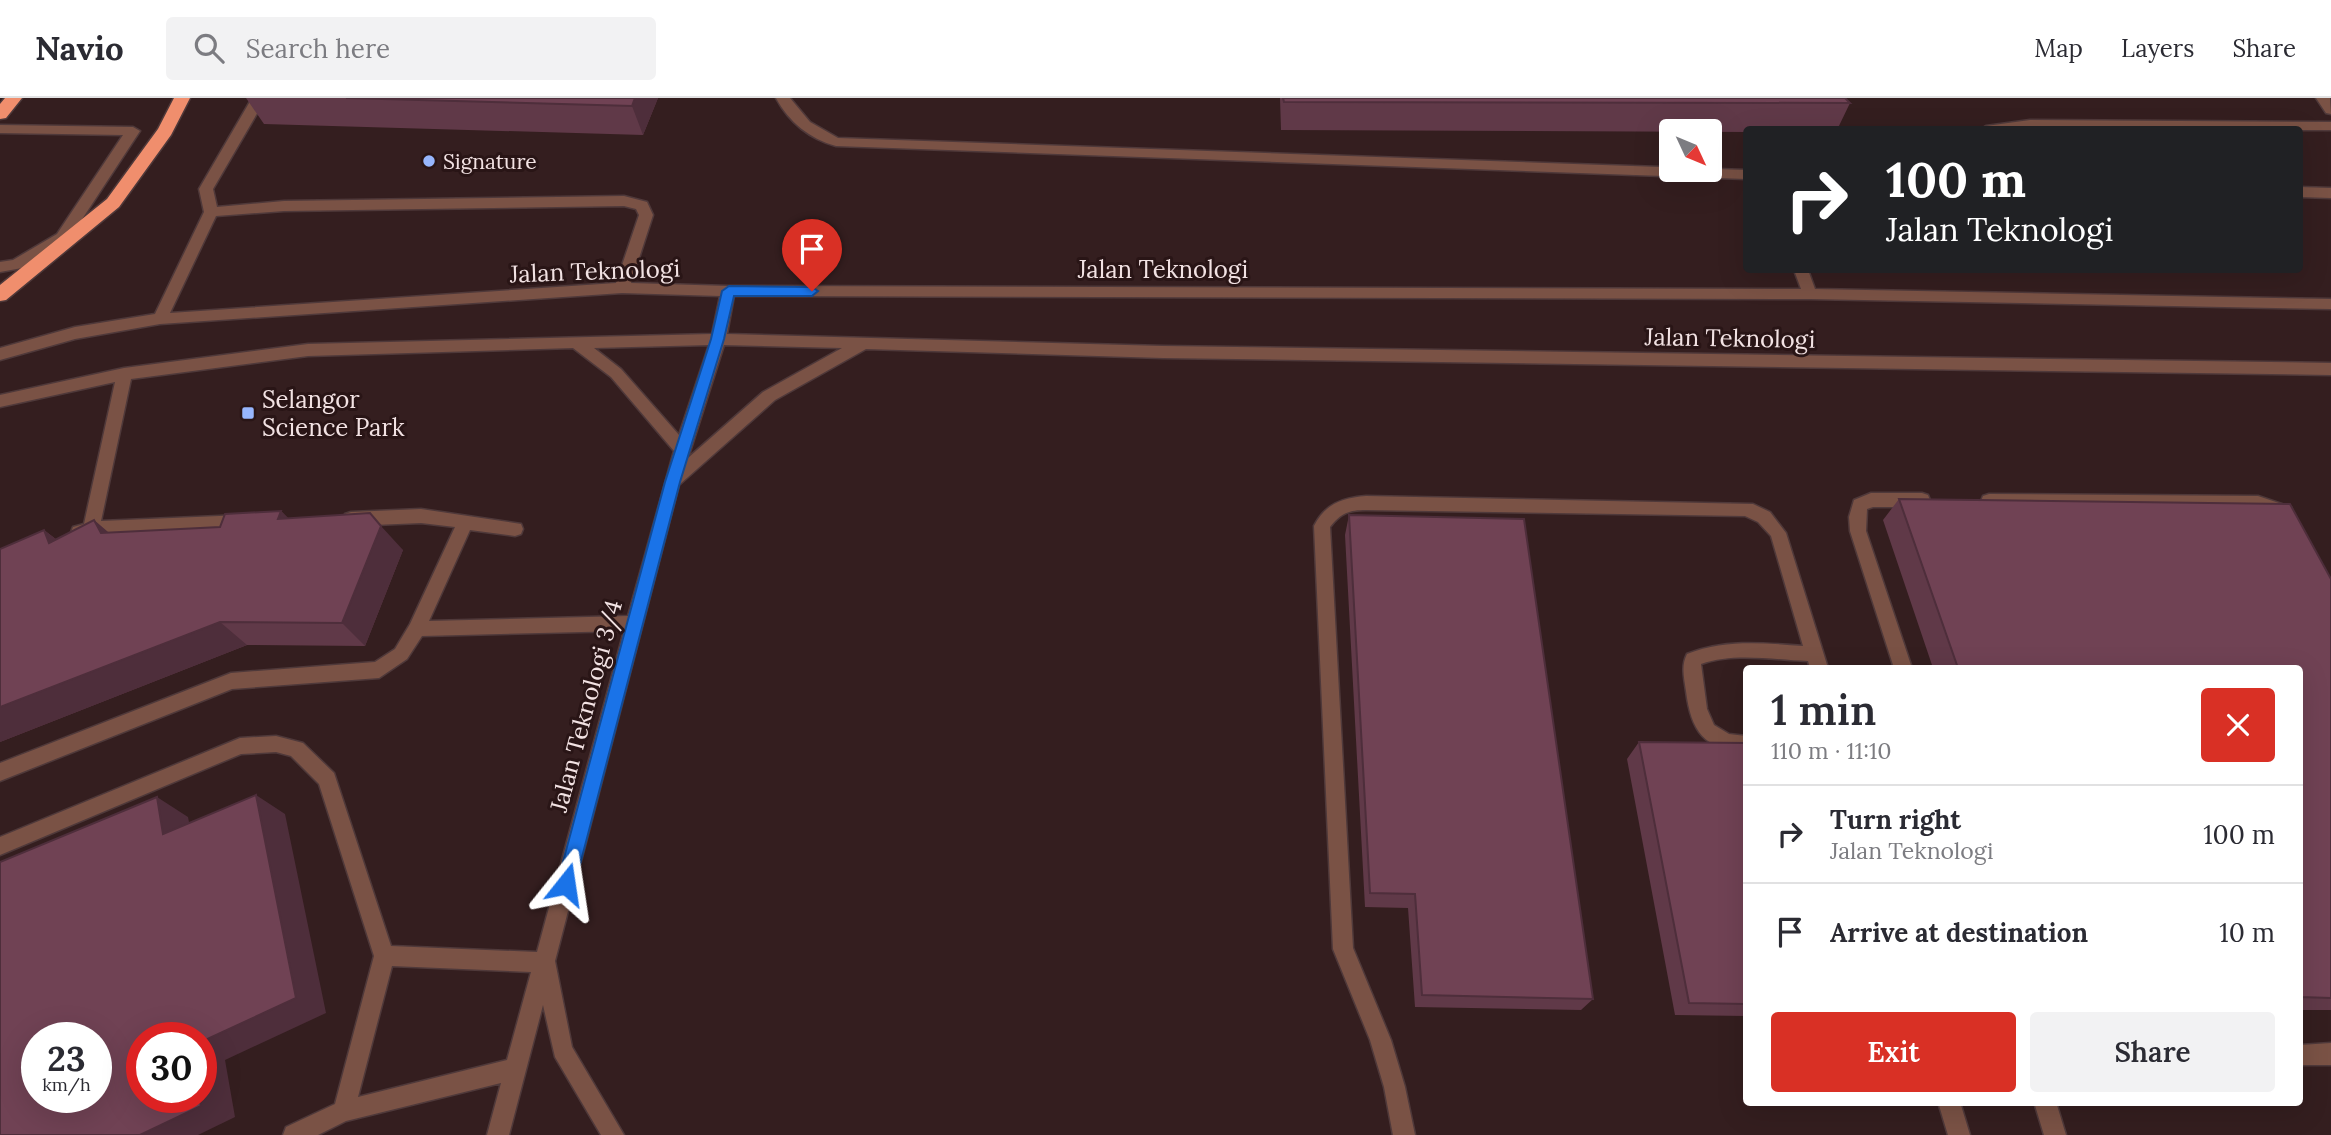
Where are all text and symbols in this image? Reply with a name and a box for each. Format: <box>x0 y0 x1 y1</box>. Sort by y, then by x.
search box <box>166 17 656 80</box>
text: Navio <box>35 27 124 69</box>
icon: search <box>190 29 228 67</box>
text: Search here <box>246 32 390 65</box>
text: Map <box>2034 33 2083 64</box>
text: Layers <box>2121 33 2194 64</box>
text: Share <box>2232 33 2296 64</box>
north arrow <box>1659 119 1722 182</box>
map controls <box>1659 119 1722 182</box>
place label: Signature <box>443 148 537 175</box>
text: 100 m <box>1886 148 2026 210</box>
marker: Signature <box>421 153 437 169</box>
icon: right <box>1771 154 1862 245</box>
text: Jalan Teknologi <box>1886 209 2114 250</box>
pin <box>782 219 842 291</box>
icon: arrive <box>793 230 831 268</box>
street label: Jalan Teknologi <box>508 253 681 290</box>
street label: Jalan Teknologi <box>1077 254 1248 285</box>
street label: Jalan Teknologi <box>1643 321 1816 355</box>
place label: Selangor Science Park <box>262 384 405 443</box>
marker: Selangor Science Park <box>240 405 256 421</box>
street label: Jalan Teknologi 3/4 <box>543 597 629 816</box>
text: 1 min <box>1771 683 1876 737</box>
button: close <box>2201 688 2275 762</box>
text: 110 m · 11:10 <box>1771 736 1892 765</box>
text: Turn right <box>1830 803 1961 836</box>
icon: right <box>1771 815 1809 853</box>
text: 100 m <box>2203 818 2275 851</box>
text: Jalan Teknologi <box>1830 836 1994 865</box>
position arrow <box>529 847 603 921</box>
icon: arrive <box>1771 913 1809 951</box>
text: Arrive at destination <box>1830 916 2088 949</box>
text: 10 m <box>2219 916 2275 949</box>
button: Exit <box>1771 1012 2016 1092</box>
button: Share <box>2030 1012 2275 1092</box>
speed limit sign: 30 <box>126 1022 217 1113</box>
text: 23 <box>47 1036 86 1081</box>
text: km/h <box>42 1073 91 1096</box>

